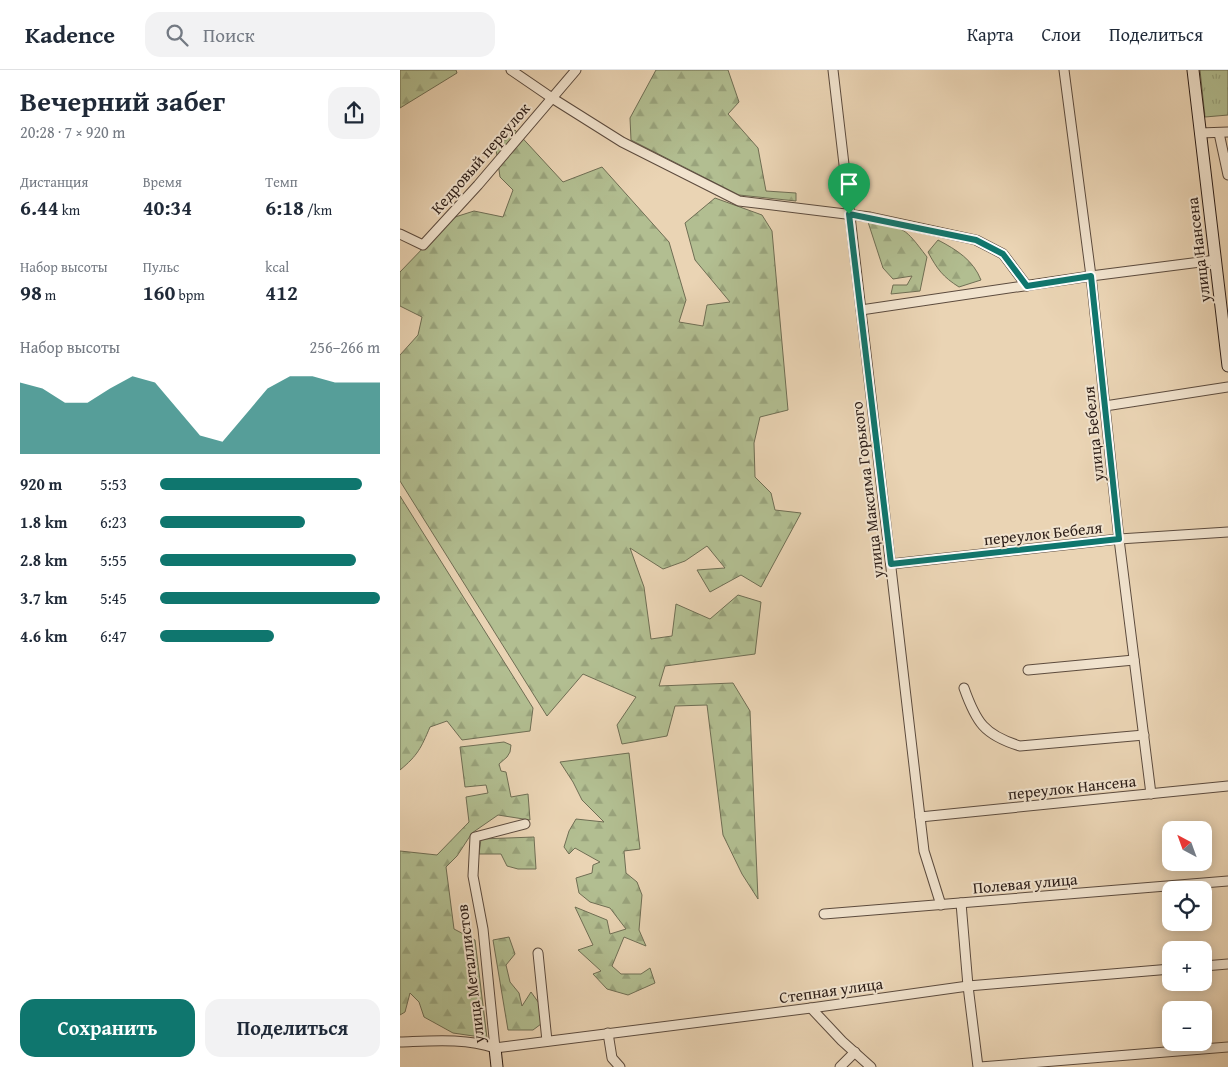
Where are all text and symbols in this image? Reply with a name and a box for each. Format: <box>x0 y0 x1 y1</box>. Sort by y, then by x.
search box <box>145 12 495 57</box>
text: Kadence <box>25 17 115 52</box>
icon: search <box>163 21 191 49</box>
text: Поиск <box>203 21 255 49</box>
text: Карта <box>967 21 1014 48</box>
text: Слои <box>1042 21 1081 48</box>
text: Поделиться <box>1109 21 1203 48</box>
text: Вечерний забег <box>20 80 225 121</box>
button: share <box>328 87 380 139</box>
street label: Кедровый переулок <box>425 96 536 219</box>
text: 20:28 · 7 × 920 m <box>20 120 125 144</box>
pin <box>828 163 870 214</box>
icon: arrive <box>835 170 863 198</box>
text: Дистанция <box>20 172 88 192</box>
text: Время <box>143 172 182 192</box>
text: Темп <box>265 172 298 192</box>
text: 6.44 <box>20 192 59 223</box>
text: 40:34 <box>143 192 192 223</box>
text: 6:18 <box>265 192 304 223</box>
street label: улица Нансена <box>1180 196 1216 305</box>
text: km <box>59 200 80 220</box>
text: /km <box>304 200 332 220</box>
text: Набор высоты <box>20 257 107 277</box>
text: Пульс <box>143 257 179 277</box>
text: kcal <box>265 257 289 277</box>
text: 98 <box>20 277 42 308</box>
text: 160 <box>143 277 175 308</box>
text: 412 <box>265 277 298 308</box>
text: m <box>42 285 56 305</box>
text: bpm <box>175 285 205 305</box>
text: Набор высоты <box>20 335 120 359</box>
text: 256–266 m <box>310 335 380 359</box>
street label: улица Бебеля <box>1076 385 1110 484</box>
street label: улица Максима Горького <box>844 400 890 581</box>
text: 920 m <box>20 472 62 496</box>
text: 5:53 <box>100 472 127 496</box>
text: 1.8 km <box>20 510 67 534</box>
text: 6:23 <box>100 510 127 534</box>
street label: переулок Бебеля <box>983 515 1103 551</box>
text: 2.8 km <box>20 548 67 572</box>
text: 5:55 <box>100 548 127 572</box>
text: 3.7 km <box>20 586 67 610</box>
text: 5:45 <box>100 586 127 610</box>
text: 4.6 km <box>20 624 67 648</box>
text: 6:47 <box>100 624 127 648</box>
street label: переулок Нансена <box>1007 768 1138 806</box>
north arrow <box>1162 821 1212 871</box>
map controls <box>1162 821 1212 1051</box>
street label: Полевая улица <box>972 866 1079 900</box>
button: locate <box>1162 881 1212 931</box>
street label: улица Металлистов <box>450 903 491 1046</box>
button: + <box>1162 941 1212 991</box>
street label: Степная улица <box>778 971 885 1009</box>
button: Сохранить <box>20 999 195 1057</box>
button: Поделиться <box>205 999 380 1057</box>
button: − <box>1162 1001 1212 1051</box>

